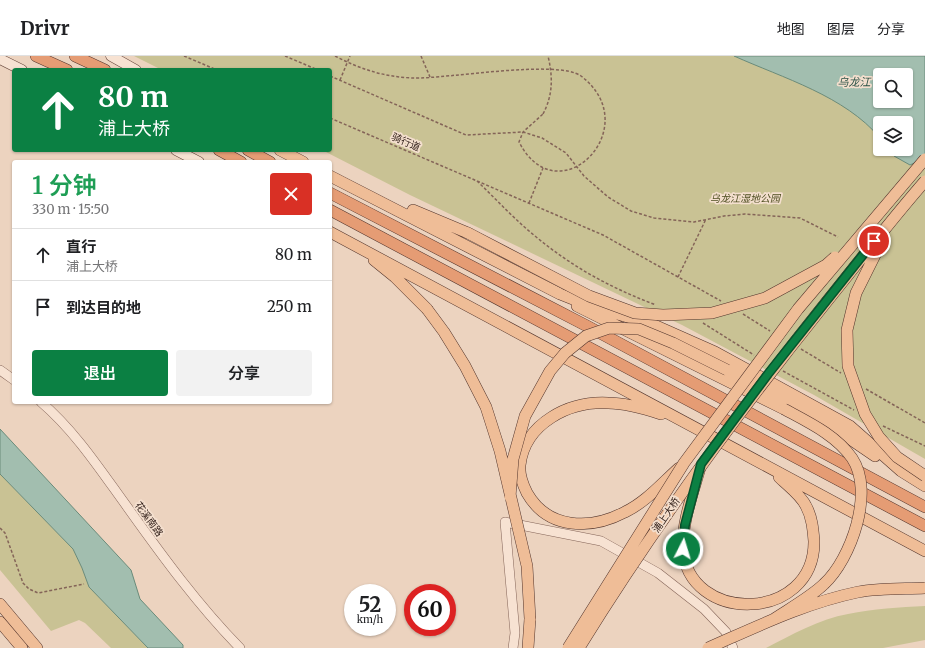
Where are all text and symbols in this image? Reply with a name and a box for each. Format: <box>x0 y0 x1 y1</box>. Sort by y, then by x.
text: Drivr <box>20 16 70 40</box>
text: 地图 <box>777 20 805 38</box>
text: 图层 <box>827 20 855 38</box>
text: 分享 <box>877 20 905 38</box>
map controls <box>873 68 913 156</box>
button: search <box>873 68 913 108</box>
water label: 乌龙江 <box>838 75 871 89</box>
text: 80 m <box>98 79 169 115</box>
icon: ahead <box>32 84 84 136</box>
button: layers <box>873 116 913 156</box>
text: 浦上大桥 <box>98 117 170 140</box>
street label: 骑行道 <box>390 130 422 154</box>
text: 1 分钟 <box>32 170 97 201</box>
button: close <box>270 173 312 215</box>
park label: 乌龙江湿地公园 <box>710 192 782 205</box>
text: 330 m · 15:50 <box>32 201 109 218</box>
pin <box>857 224 891 258</box>
icon: arrive <box>863 230 885 252</box>
text: 直行 <box>66 237 96 256</box>
icon: ahead <box>32 244 54 266</box>
text: 80 m <box>275 245 312 264</box>
text: 浦上大桥 <box>66 258 118 275</box>
icon: arrive <box>32 296 54 318</box>
text: 250 m <box>267 297 312 316</box>
text: 到达目的地 <box>66 298 141 317</box>
button: 退出 <box>32 350 168 396</box>
button: 分享 <box>176 350 312 396</box>
street label: 浦上大桥 <box>649 495 683 535</box>
street label: 花溪南路 <box>132 499 166 539</box>
position arrow <box>662 528 704 570</box>
speed limit sign: 60 <box>404 584 456 636</box>
text: 52 <box>359 592 381 617</box>
text: km/h <box>357 613 383 626</box>

